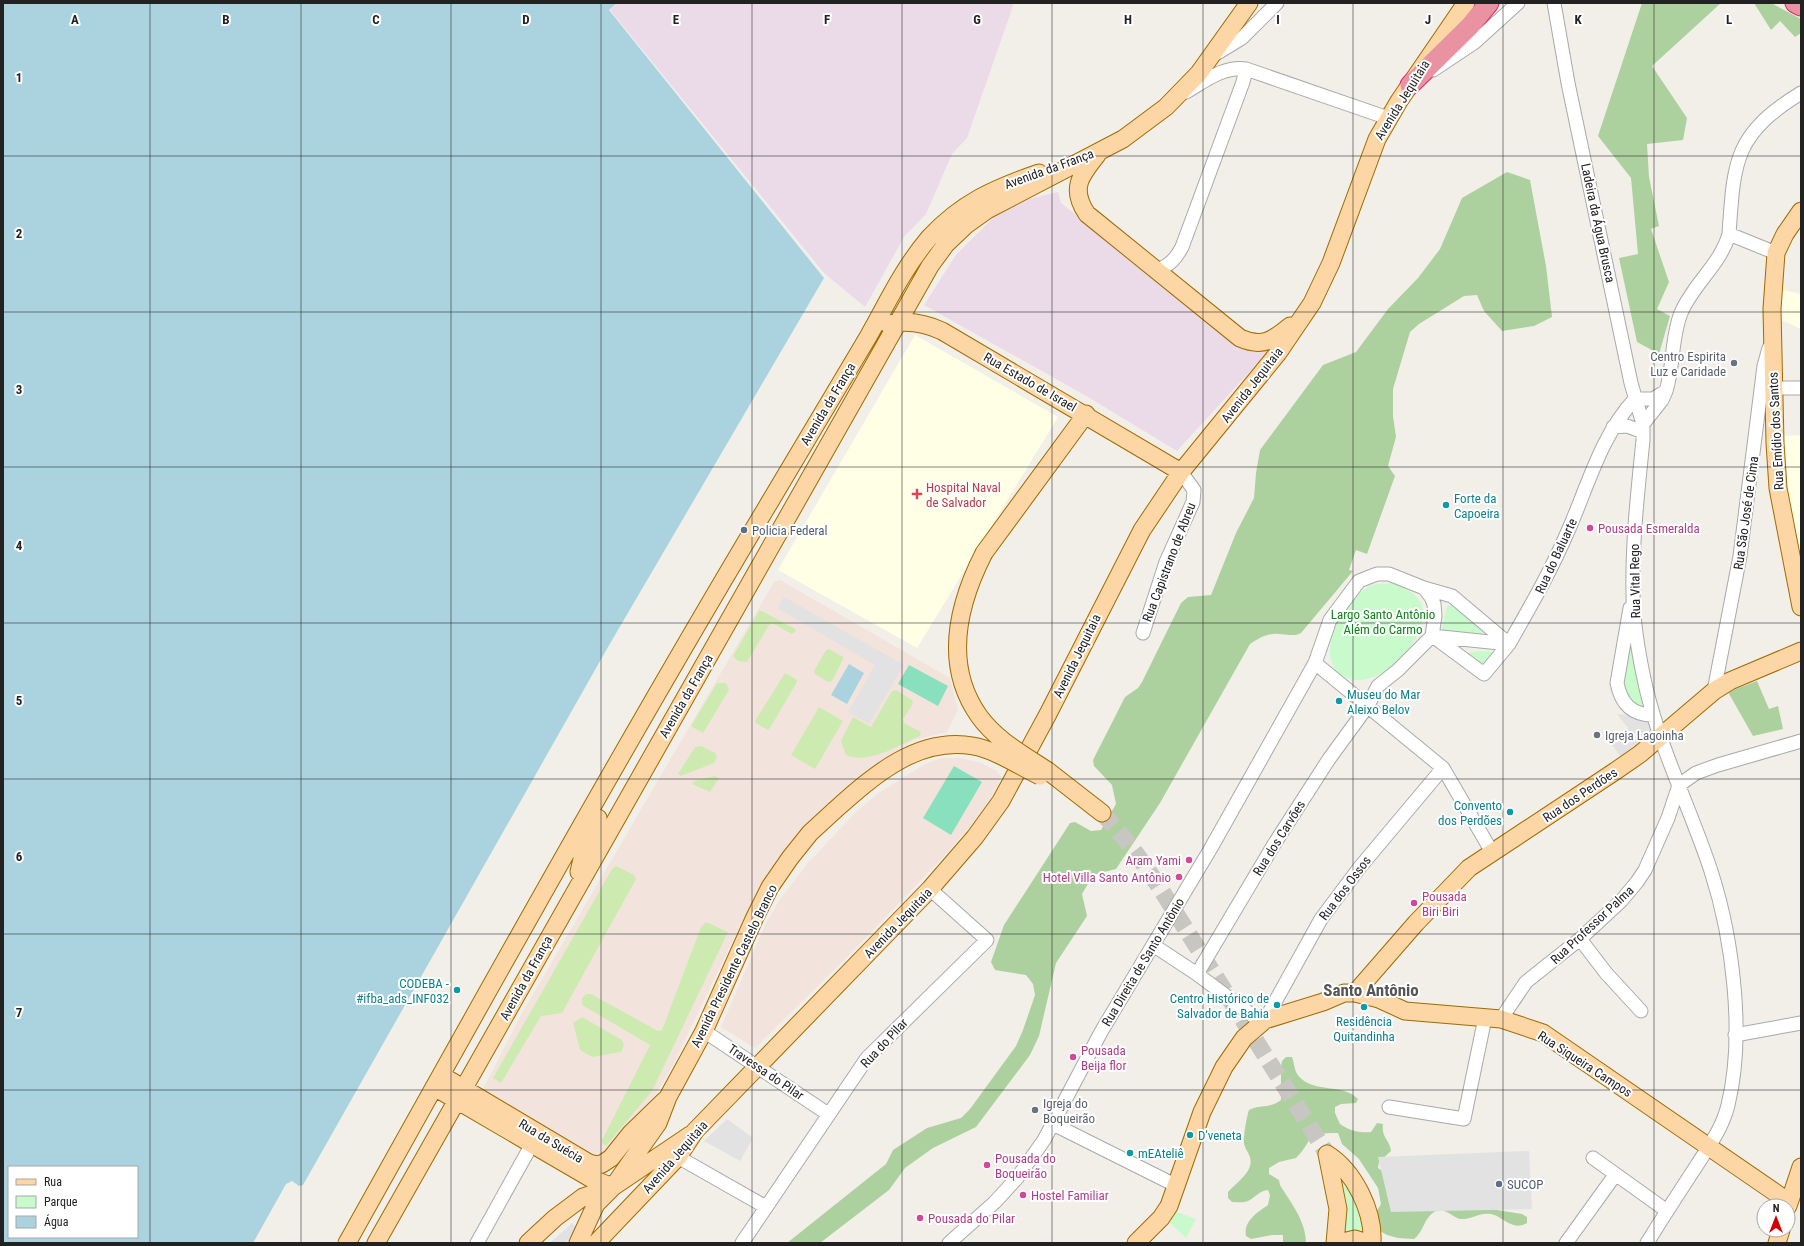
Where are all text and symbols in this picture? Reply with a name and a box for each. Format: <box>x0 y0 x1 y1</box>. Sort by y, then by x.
text: A <box>71 12 79 27</box>
text: B <box>222 12 230 27</box>
text: C <box>372 12 380 27</box>
text: D <box>522 12 530 27</box>
text: E <box>673 12 680 27</box>
text: F <box>824 12 830 27</box>
text: G <box>973 12 981 27</box>
text: H <box>1124 12 1132 27</box>
text: I <box>1276 12 1280 27</box>
text: J <box>1425 12 1431 27</box>
text: K <box>1574 12 1582 27</box>
text: L <box>1726 12 1732 27</box>
street label: Avenida Jequitaia <box>1371 57 1433 143</box>
text: 1 <box>16 70 22 85</box>
street label: Avenida da França <box>1002 146 1096 192</box>
street label: Ladeira da Água Brusca <box>1578 162 1618 284</box>
text: 2 <box>16 226 23 241</box>
street label: Avenida Jequitaia <box>1218 344 1286 426</box>
street label: Rua Estado de Israel <box>981 349 1079 415</box>
place label: Centro Espirita Luz e Caridade <box>1650 349 1726 379</box>
marker: Centro Espirita Luz e Caridade <box>1729 358 1739 368</box>
street label: Avenida da França <box>797 360 859 448</box>
street label: Rua Emídio dos Santos <box>1765 372 1787 490</box>
text: 3 <box>16 382 22 397</box>
street label: Rua São José de Cima <box>1731 455 1761 571</box>
place label: Hospital Naval de Salvador <box>926 480 1001 510</box>
marker: Hospital Naval de Salvador <box>911 488 923 500</box>
place label: Forte da Capoeira <box>1454 491 1500 521</box>
street label: Rua Capistrano de Abreu <box>1139 500 1199 624</box>
marker: Forte da Capoeira <box>1441 500 1451 510</box>
street label: Rua do Baluarte <box>1532 516 1580 596</box>
place label: Pousada Esmeralda <box>1598 521 1700 536</box>
place label: Policia Federal <box>752 523 828 538</box>
marker: Pousada Esmeralda <box>1585 523 1595 533</box>
marker: Policia Federal <box>739 525 749 535</box>
text: 4 <box>16 538 23 553</box>
street label: Rua Vital Rego <box>1627 544 1643 618</box>
park label: Largo Santo Antônio Além do Carmo <box>1331 607 1435 637</box>
street label: Avenida Jequitaia <box>1050 612 1104 700</box>
street label: Avenida da França <box>656 652 716 740</box>
place label: Museu do Mar Aleixo Belov <box>1347 687 1420 717</box>
text: 5 <box>16 693 23 708</box>
marker: Museu do Mar Aleixo Belov <box>1334 696 1344 706</box>
place label: Igreja Lagoinha <box>1605 728 1684 743</box>
marker: Igreja Lagoinha <box>1592 730 1602 740</box>
street label: Rua dos Perdões <box>1540 765 1620 825</box>
street label: Rua dos Carvões <box>1250 798 1308 878</box>
place label: Convento dos Perdões <box>1438 798 1502 828</box>
marker: Convento dos Perdões <box>1505 807 1515 817</box>
text: 6 <box>16 849 23 864</box>
place label: Aram Yami <box>1125 853 1181 868</box>
street label: Rua dos Ossos <box>1316 853 1374 923</box>
marker: Aram Yami <box>1184 855 1194 865</box>
place label: Hotel Villa Santo Antônio <box>1043 870 1171 885</box>
marker: Hotel Villa Santo Antônio <box>1174 872 1184 882</box>
street label: Avenida Presidente Castelo Branco <box>688 882 780 1050</box>
street label: Rua Professor Palma <box>1548 883 1636 967</box>
street label: Avenida Jequitaia <box>861 885 935 961</box>
place label: Pousada Biri Biri <box>1422 889 1467 919</box>
street label: Rua Direita de Santo Antônio <box>1099 895 1187 1029</box>
marker: Pousada Biri Biri <box>1409 898 1419 908</box>
street label: Avenida da França <box>497 933 555 1023</box>
place label: CODEBA - #ifba_ads_INF032 <box>356 976 449 1006</box>
district label: Santo Antônio <box>1323 980 1419 1000</box>
marker: CODEBA - #ifba_ads_INF032 <box>452 985 462 995</box>
place label: Centro Histórico de Salvador de Bahia <box>1170 991 1269 1021</box>
marker: Centro Histórico de Salvador de Bahia <box>1272 1000 1282 1010</box>
marker: Residência Quitandinha <box>1359 1002 1369 1012</box>
text: 7 <box>16 1005 23 1020</box>
place label: Residência Quitandinha <box>1333 1014 1395 1044</box>
street label: Rua do Pilar <box>857 1015 911 1071</box>
street label: Rua Siqueira Campos <box>1535 1028 1635 1100</box>
street label: Travessa do Pilar <box>725 1041 807 1103</box>
place label: Pousada Beija flor <box>1081 1043 1126 1073</box>
marker: Pousada Beija flor <box>1068 1052 1078 1062</box>
place label: Igreja do Boqueirão <box>1043 1096 1095 1126</box>
marker: Igreja do Boqueirão <box>1030 1105 1040 1115</box>
street label: Rua da Suécia <box>516 1116 586 1166</box>
street label: Avenida Jequitaia <box>639 1118 711 1196</box>
place label: D'veneta <box>1198 1128 1242 1143</box>
marker: D'veneta <box>1185 1130 1195 1140</box>
place label: mEAteliê <box>1138 1146 1184 1161</box>
marker: mEAteliê <box>1125 1148 1135 1158</box>
place label: Pousada do Boqueirão <box>995 1151 1056 1181</box>
marker: Pousada do Boqueirão <box>982 1160 992 1170</box>
legend <box>8 1166 138 1238</box>
text: Rua <box>44 1175 62 1189</box>
place label: SUCOP <box>1507 1177 1543 1192</box>
marker: SUCOP <box>1494 1179 1504 1189</box>
place label: Hostel Familiar <box>1031 1188 1109 1203</box>
marker: Hostel Familiar <box>1018 1190 1028 1200</box>
text: Parque <box>44 1195 78 1209</box>
north arrow <box>1756 1198 1796 1238</box>
text: N <box>1773 1202 1780 1215</box>
place label: Pousada do Pilar <box>928 1211 1015 1226</box>
marker: Pousada do Pilar <box>915 1213 925 1223</box>
text: Água <box>44 1214 69 1229</box>

